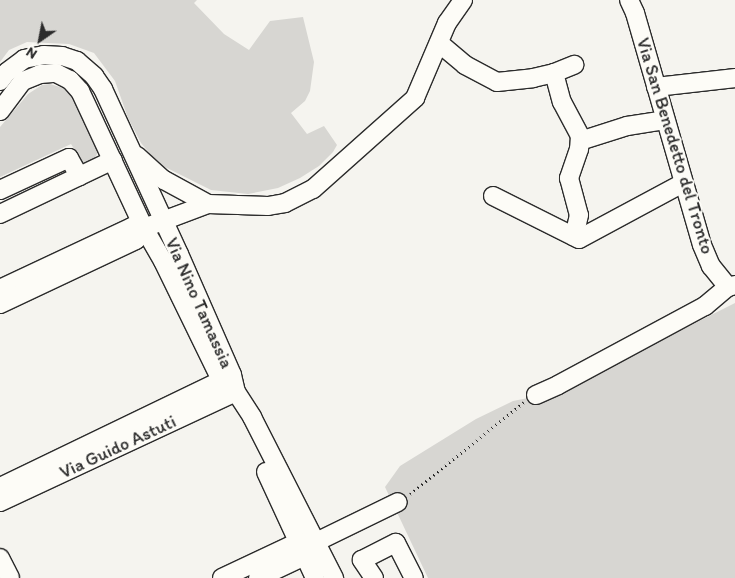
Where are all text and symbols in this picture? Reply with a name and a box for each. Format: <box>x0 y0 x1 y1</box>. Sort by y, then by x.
north arrow <box>15 15 65 65</box>
street label: Via San Benedetto del Tronto <box>632 36 718 256</box>
text: N <box>23 43 40 63</box>
street label: Via Nino Tamassia <box>161 235 237 371</box>
street label: Via Guido Astuti <box>56 411 180 483</box>

